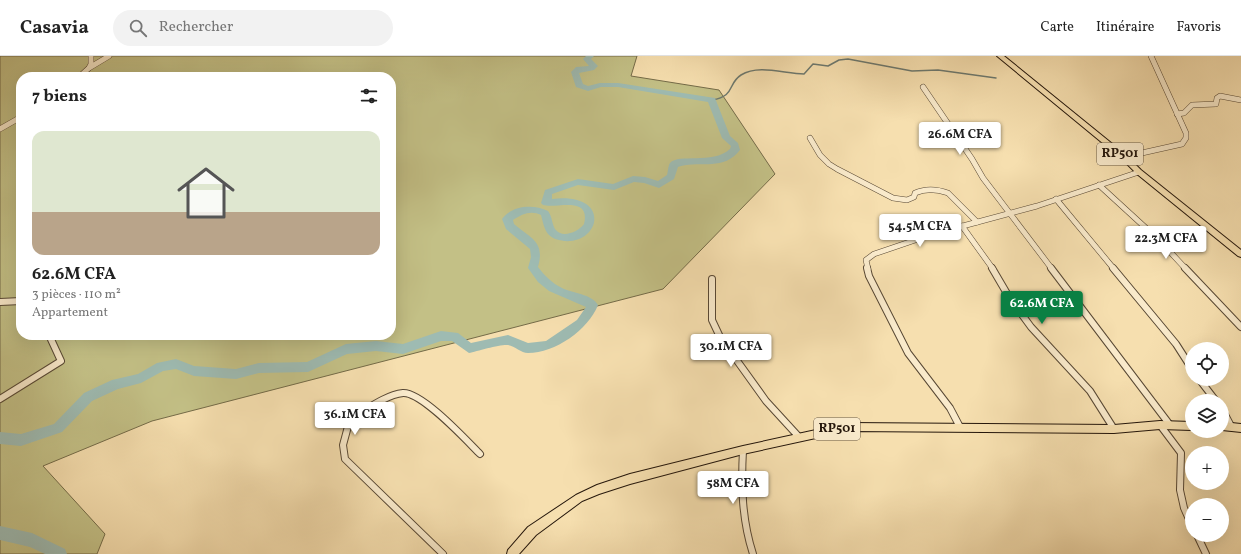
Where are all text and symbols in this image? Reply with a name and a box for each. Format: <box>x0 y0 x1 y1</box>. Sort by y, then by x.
search box <box>113 10 393 46</box>
text: Casavia <box>20 15 89 41</box>
icon: search <box>127 17 149 39</box>
text: Rechercher <box>159 17 233 38</box>
text: Carte <box>1040 18 1074 37</box>
text: Itinéraire <box>1096 18 1155 37</box>
text: Favoris <box>1177 18 1221 37</box>
text: 7 biens <box>32 85 87 108</box>
icon: filters <box>358 85 380 107</box>
pin: 26.6M CFA <box>914 122 1006 156</box>
text: 26.6M CFA <box>928 126 992 144</box>
road number: RP501 <box>1097 143 1143 165</box>
icon: home <box>170 157 242 229</box>
pin: 54.5M CFA <box>874 214 966 248</box>
text: 54.5M CFA <box>888 218 952 236</box>
pin: 22.3M CFA <box>1120 226 1212 260</box>
text: 22.3M CFA <box>1134 230 1198 248</box>
text: 62.6M CFA <box>32 263 116 286</box>
text: 3 pièces · 110 m² <box>32 286 121 304</box>
pin: 62.6M CFA <box>996 291 1088 325</box>
text: 62.6M CFA <box>1010 295 1074 313</box>
text: Appartement <box>32 304 108 322</box>
pin: 30.1M CFA <box>685 334 777 368</box>
text: 30.1M CFA <box>699 338 763 356</box>
map controls <box>1185 342 1229 542</box>
button: locate <box>1185 342 1229 386</box>
button: layers <box>1185 394 1229 438</box>
pin: 36.1M CFA <box>309 402 401 436</box>
text: 36.1M CFA <box>324 406 386 424</box>
road number: RP501 <box>814 418 860 440</box>
button: + <box>1185 446 1229 490</box>
pin: 58M CFA <box>696 471 770 505</box>
text: 58M CFA <box>707 475 760 493</box>
button: − <box>1185 498 1229 542</box>

